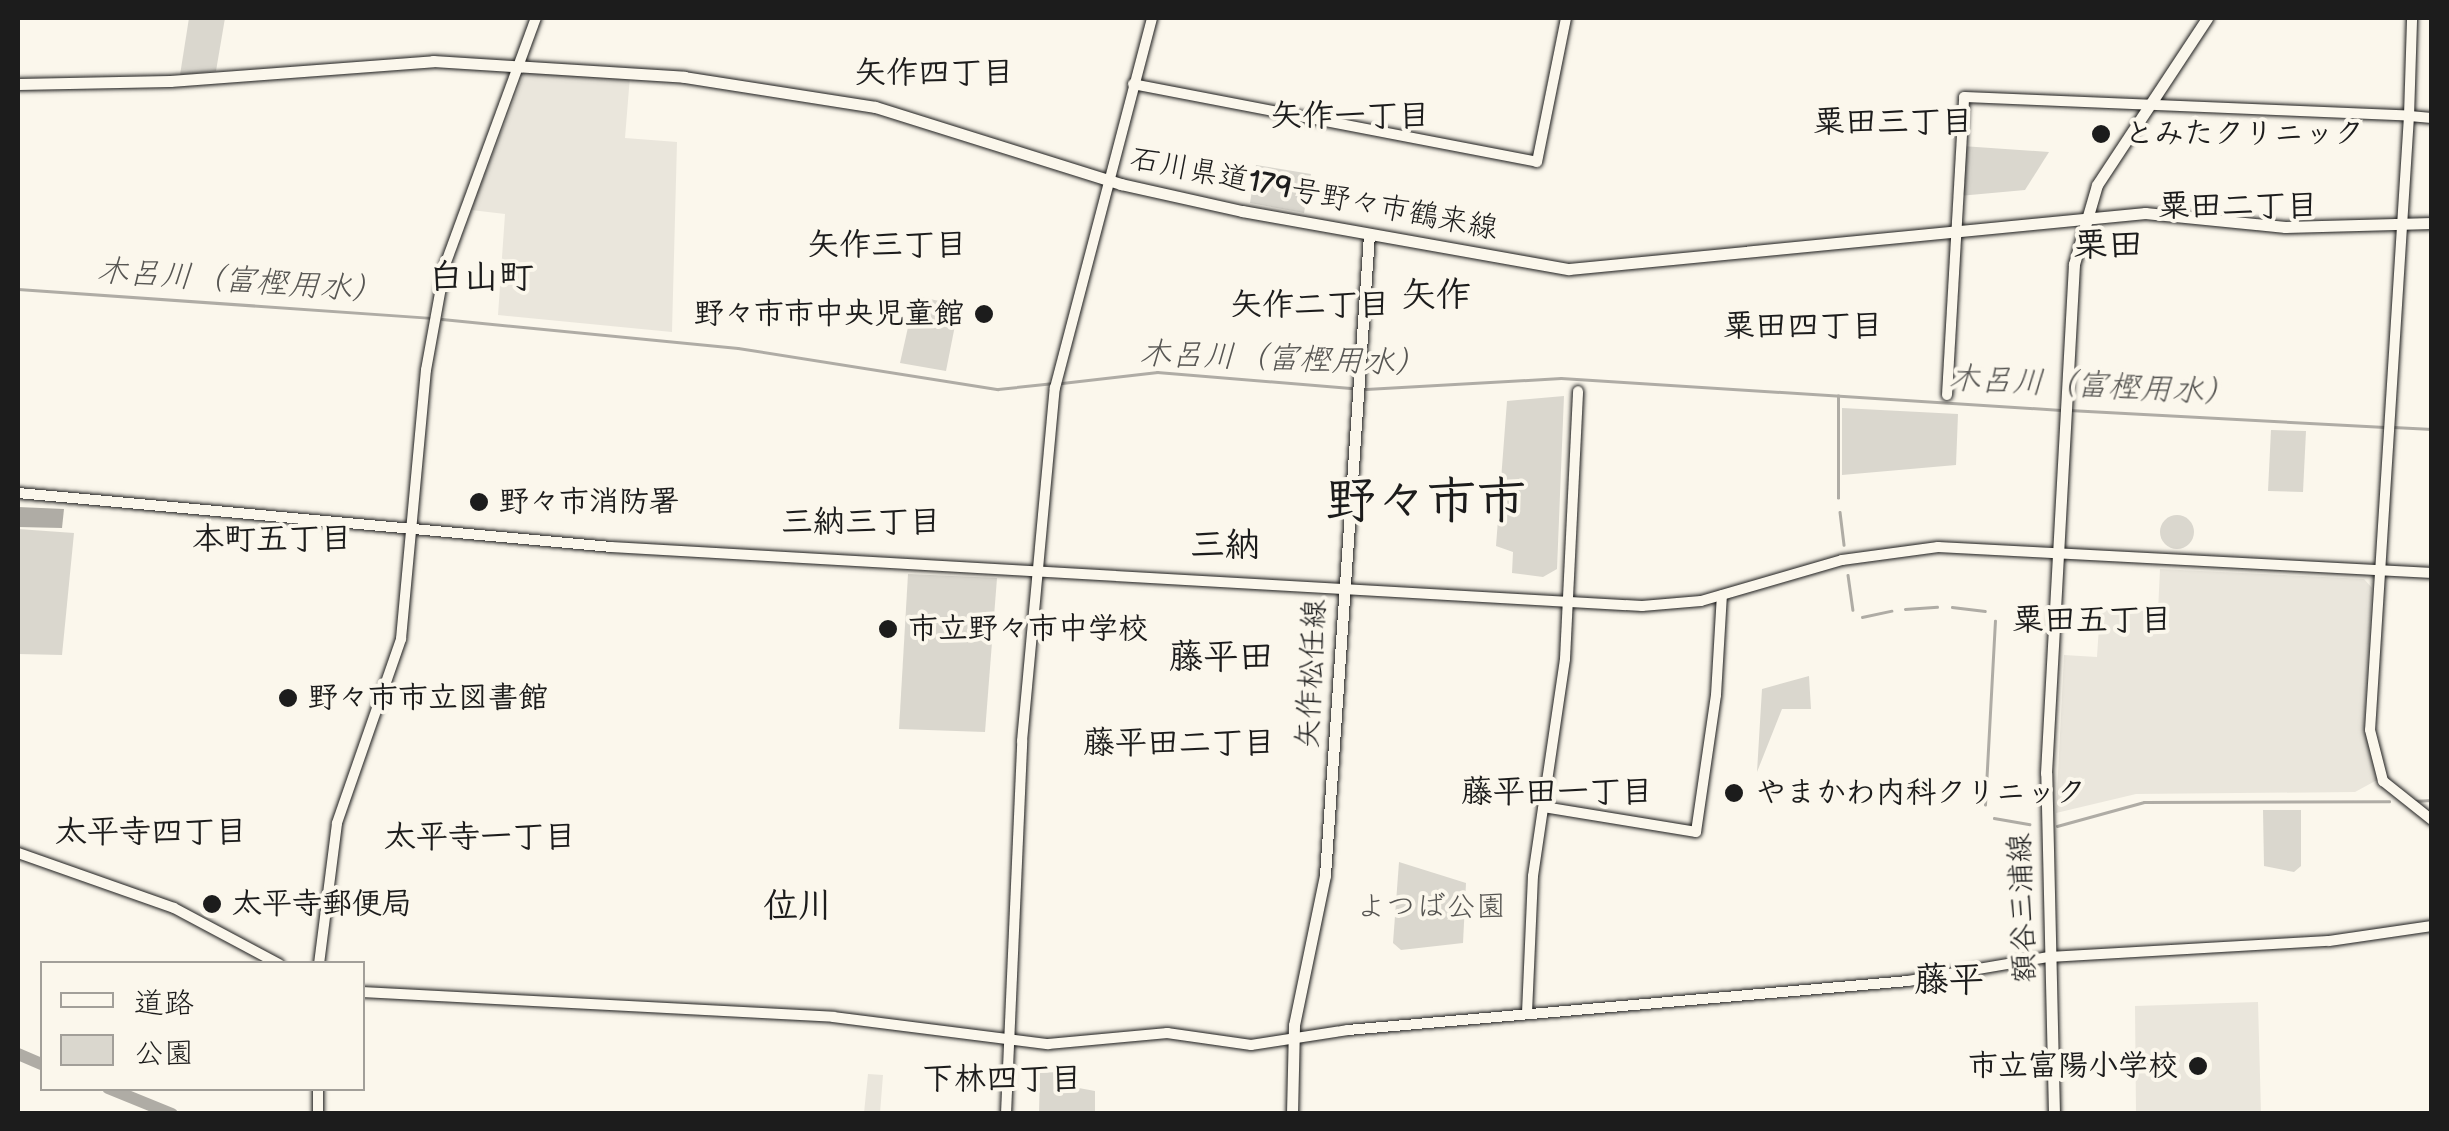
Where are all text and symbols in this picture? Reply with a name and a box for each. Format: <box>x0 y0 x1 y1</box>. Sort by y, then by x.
district label: 矢作四丁目 <box>854 55 1014 93</box>
district label: 矢作一丁目 <box>1270 98 1430 136</box>
district label: 粟田三丁目 <box>1813 104 1973 142</box>
place label: とみたクリニック <box>2124 116 2364 152</box>
marker: とみたクリニック <box>2088 121 2114 147</box>
street label: 石川県道179号野々市鶴来線 <box>1127 141 1501 247</box>
district label: 粟田二丁目 <box>2158 188 2318 226</box>
district label: 栗田 <box>2073 225 2143 267</box>
district label: 矢作三丁目 <box>807 227 967 265</box>
water label: 木呂川（富樫用水） <box>95 253 385 311</box>
district label: 白山町 <box>429 257 533 299</box>
district label: 矢作 <box>1401 275 1471 317</box>
district label: 矢作二丁目 <box>1230 287 1390 325</box>
place label: 野々市市中央児童館 <box>694 296 964 332</box>
marker: 野々市市中央児童館 <box>973 303 995 325</box>
district label: 粟田四丁目 <box>1723 308 1883 346</box>
water label: 木呂川（富樫用水） <box>1138 336 1428 384</box>
water label: 木呂川（富樫用水） <box>1947 360 2237 414</box>
district label: 野々市市 <box>1326 473 1526 533</box>
place label: 野々市消防署 <box>499 484 679 520</box>
marker: 野々市消防署 <box>468 491 490 513</box>
district label: 三納三丁目 <box>781 504 941 542</box>
district label: 本町五丁目 <box>192 521 352 559</box>
district label: 三納 <box>1190 525 1260 567</box>
street label: 矢作松任線 <box>1290 598 1334 750</box>
district label: 粟田五丁目 <box>2012 602 2172 640</box>
place label: 市立野々市中学校 <box>908 611 1148 647</box>
marker: 市立野々市中学校 <box>877 618 899 640</box>
district label: 藤平田 <box>1169 637 1273 679</box>
place label: 野々市市立図書館 <box>308 680 548 716</box>
marker: 野々市市立図書館 <box>277 687 299 709</box>
district label: 藤平田二丁目 <box>1083 725 1275 763</box>
district label: 藤平田一丁目 <box>1461 774 1653 812</box>
place label: やまかわ内科クリニック <box>1756 775 2086 811</box>
marker: やまかわ内科クリニック <box>1721 780 1747 806</box>
district label: 太平寺四丁目 <box>55 814 247 852</box>
district label: 太平寺一丁目 <box>384 819 576 857</box>
street label: 額谷三浦線 <box>2002 832 2044 984</box>
place label: 太平寺郵便局 <box>232 886 412 922</box>
district label: 位川 <box>763 886 833 928</box>
park label: よつば公園 <box>1356 889 1506 925</box>
marker: 太平寺郵便局 <box>201 893 223 915</box>
district label: 藤平 <box>1914 960 1984 1002</box>
legend <box>40 961 365 1091</box>
text: 道路 <box>134 986 194 1022</box>
text: 公園 <box>134 1036 194 1072</box>
place label: 市立富陽小学校 <box>1968 1048 2178 1084</box>
marker: 市立富陽小学校 <box>2187 1055 2209 1077</box>
district label: 下林四丁目 <box>922 1061 1082 1099</box>

